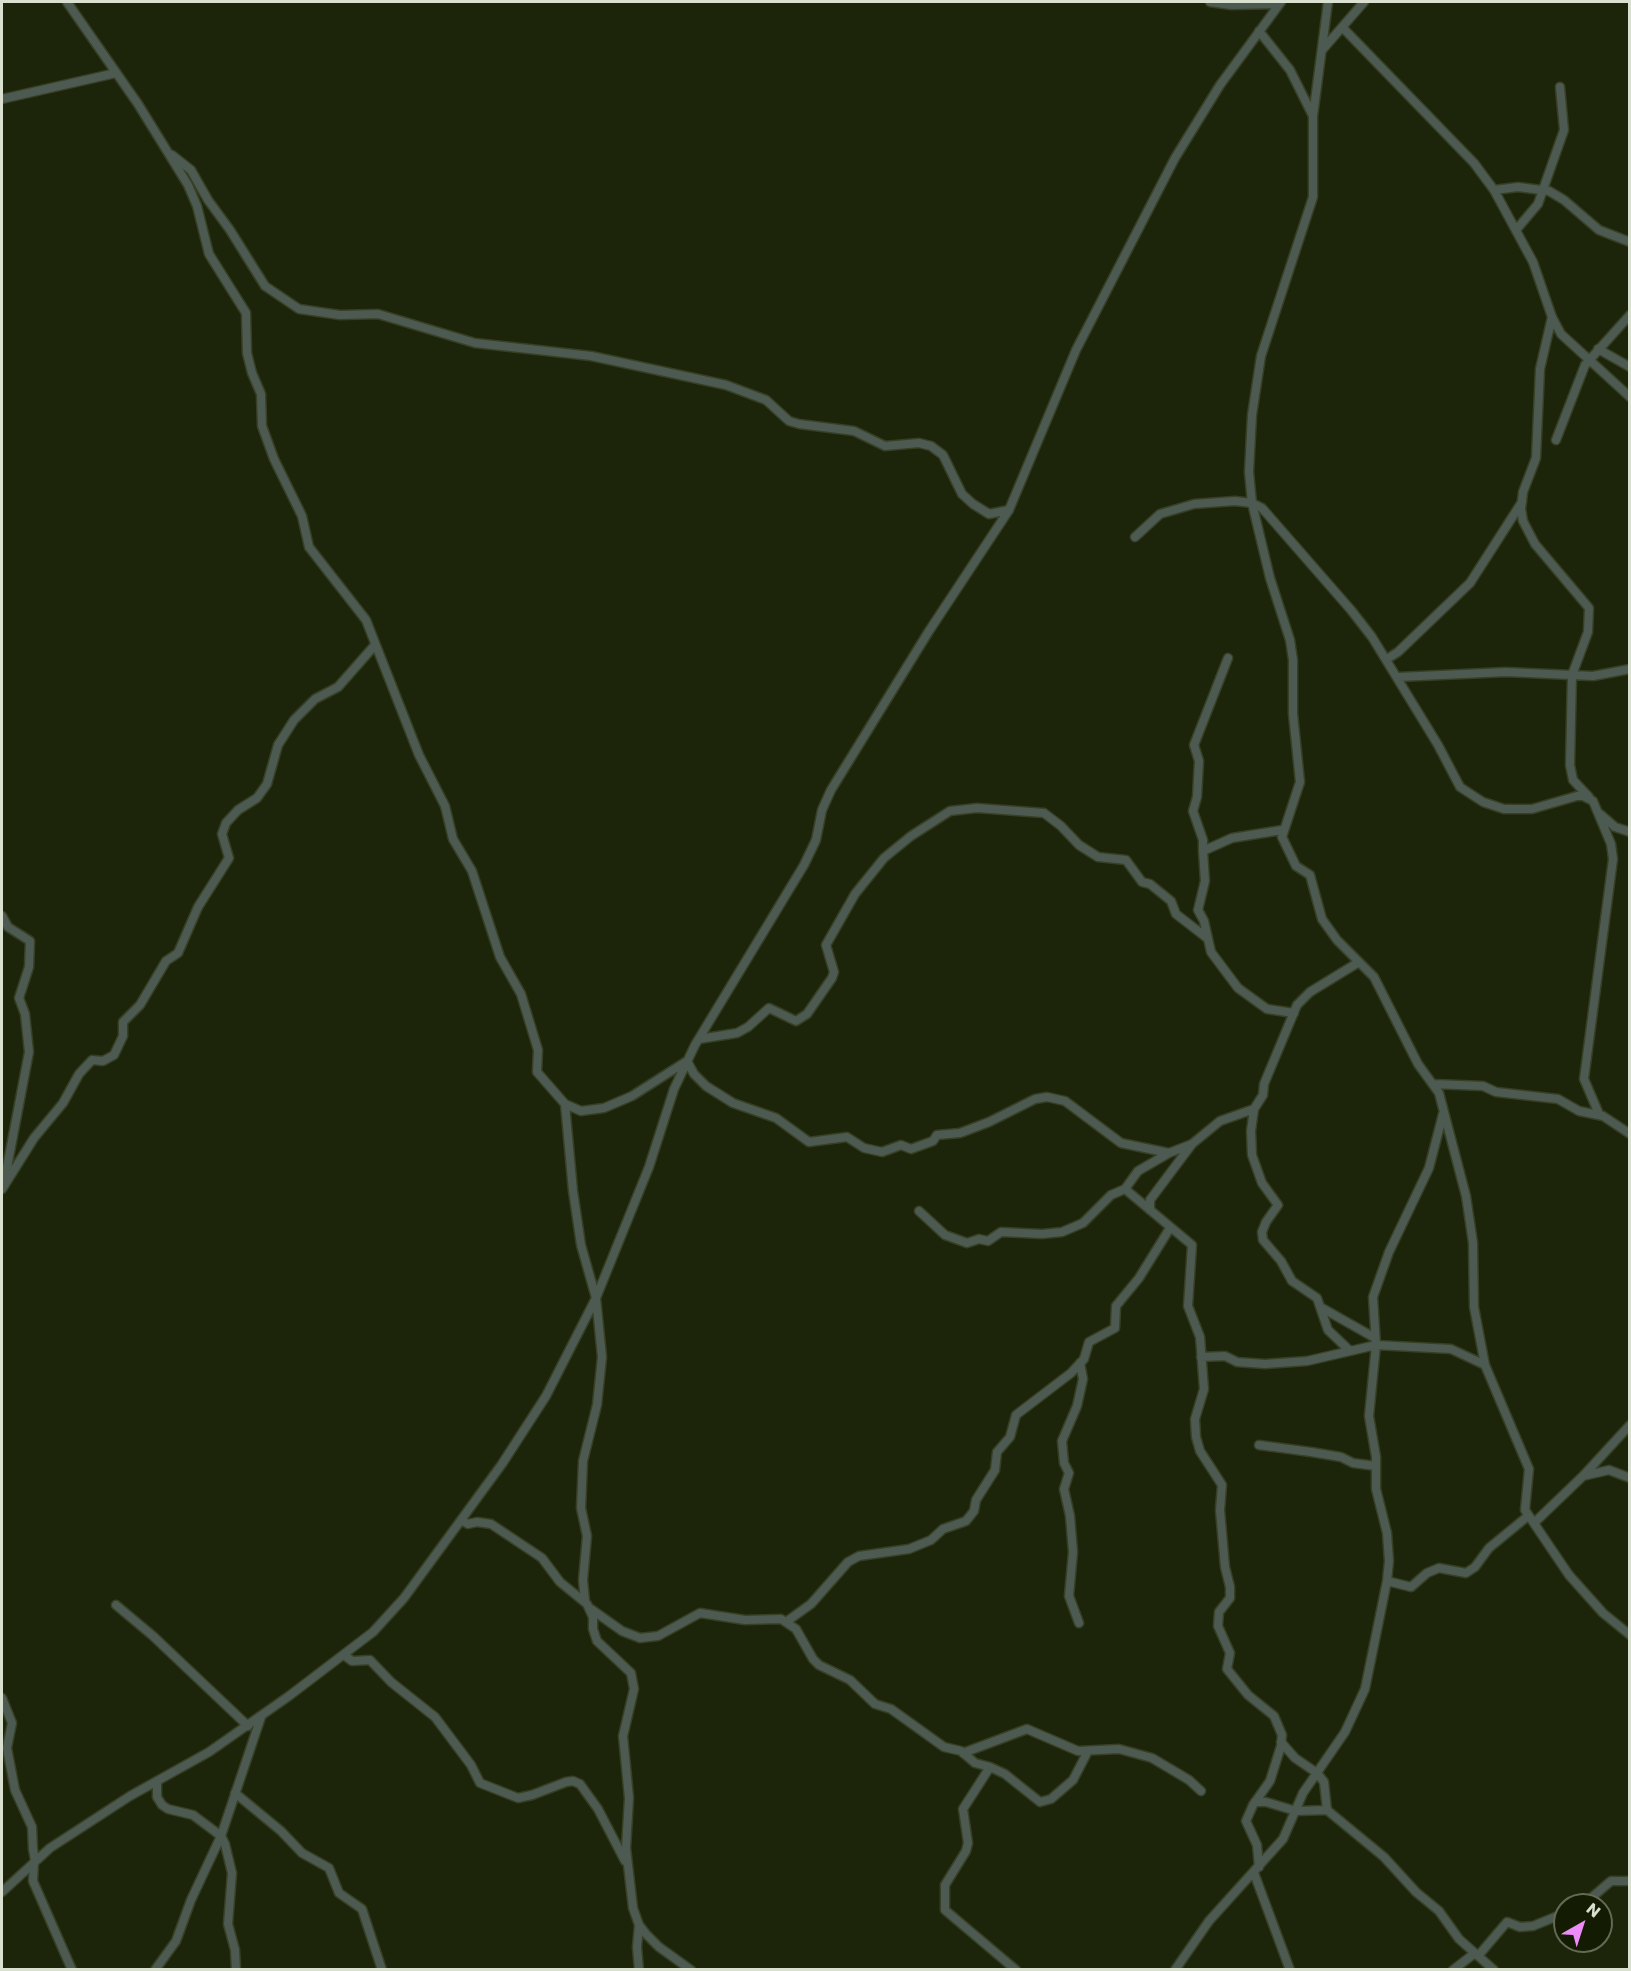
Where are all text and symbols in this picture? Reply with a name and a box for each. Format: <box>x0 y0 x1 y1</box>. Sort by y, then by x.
north arrow <box>1553 1893 1613 1953</box>
text: N <box>1581 1897 1605 1923</box>

